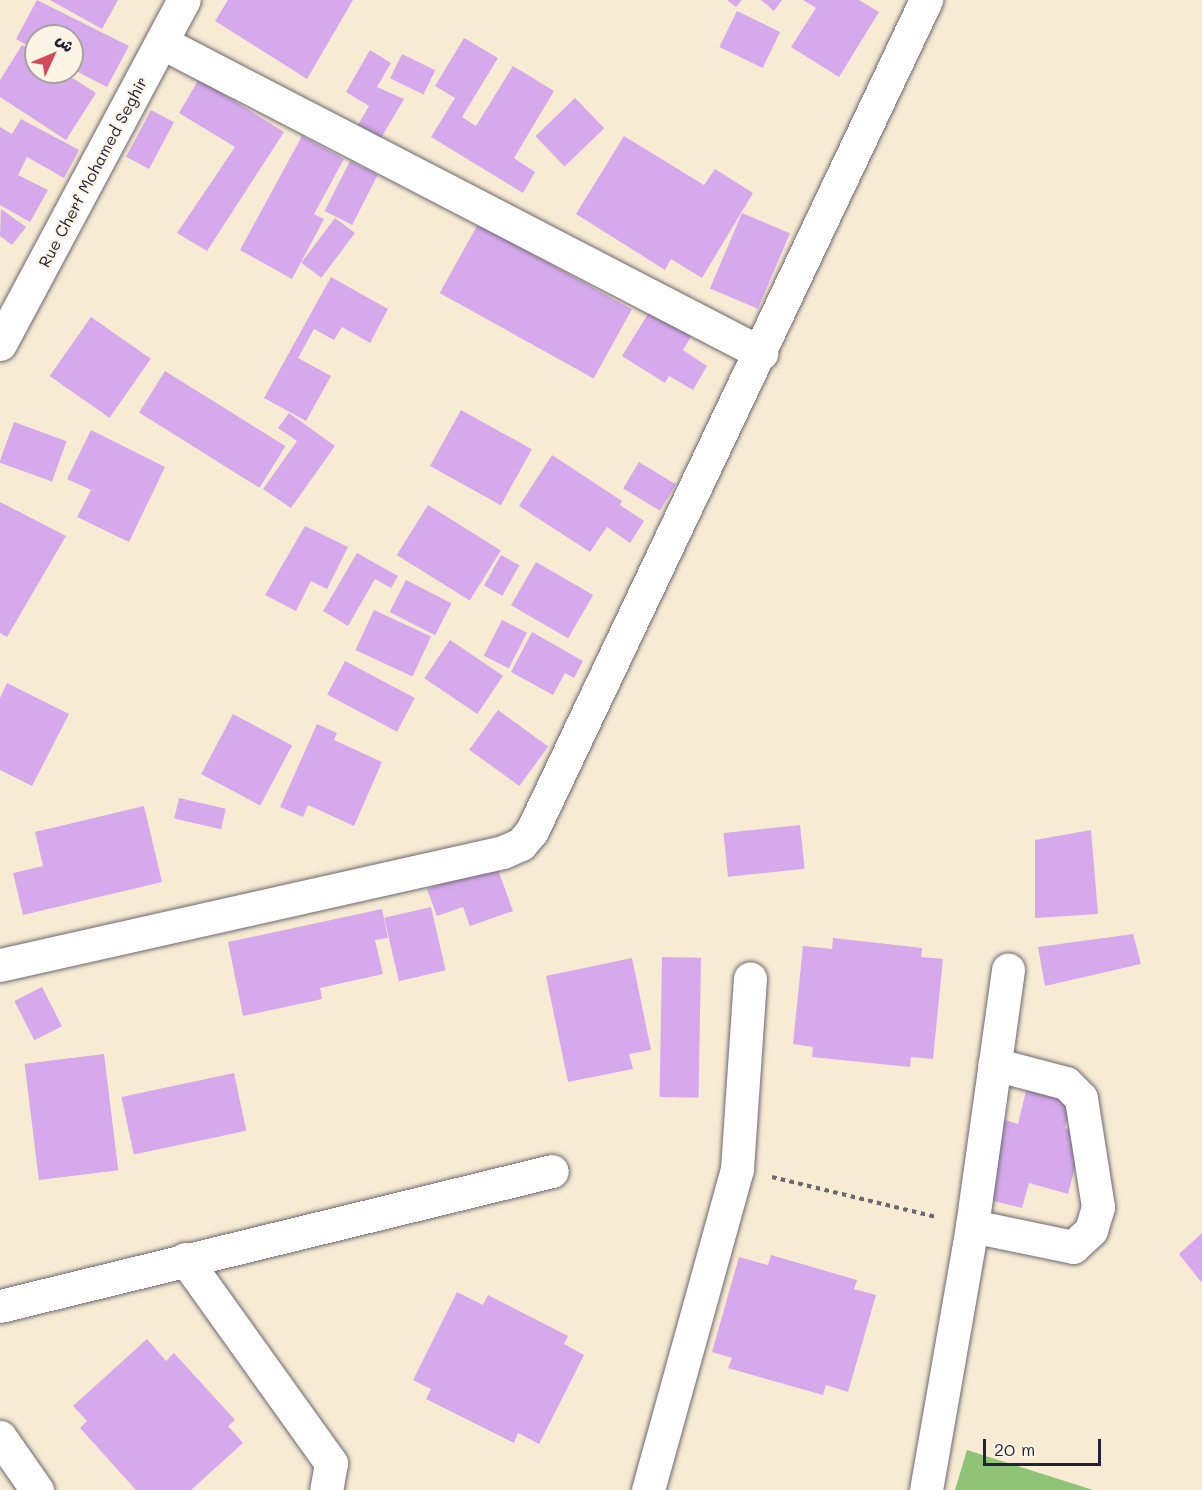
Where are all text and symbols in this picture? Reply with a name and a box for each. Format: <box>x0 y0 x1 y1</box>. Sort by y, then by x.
north arrow <box>24 24 84 84</box>
text: ش <box>52 29 80 56</box>
street label: Rue Cherf Mohamed Seghir <box>35 73 151 271</box>
scale bar <box>986 1427 1104 1465</box>
text: 20 m <box>994 1437 1035 1461</box>

